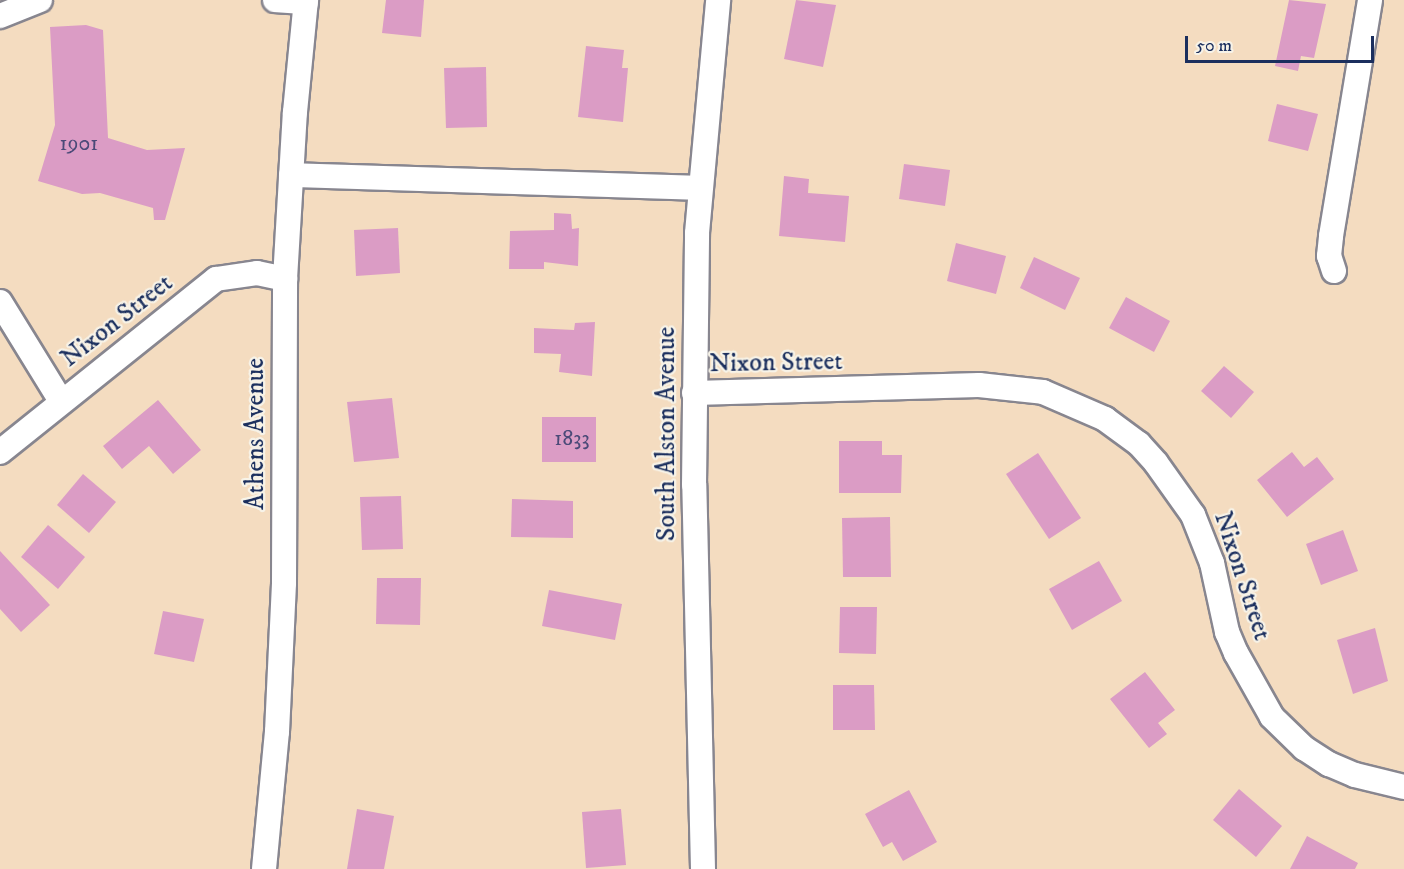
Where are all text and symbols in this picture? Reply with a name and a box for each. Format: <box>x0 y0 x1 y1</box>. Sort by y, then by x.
scale bar <box>1188 24 1377 62</box>
text: 50 m <box>1196 35 1232 57</box>
house number: 1901 <box>60 131 98 157</box>
street label: Nixon Street <box>55 268 179 374</box>
street label: South Alston Avenue <box>651 327 683 541</box>
street label: Nixon Street <box>709 346 843 380</box>
street label: Athens Avenue <box>240 358 272 510</box>
house number: 1833 <box>554 426 590 452</box>
street label: Nixon Street <box>1207 508 1277 644</box>

